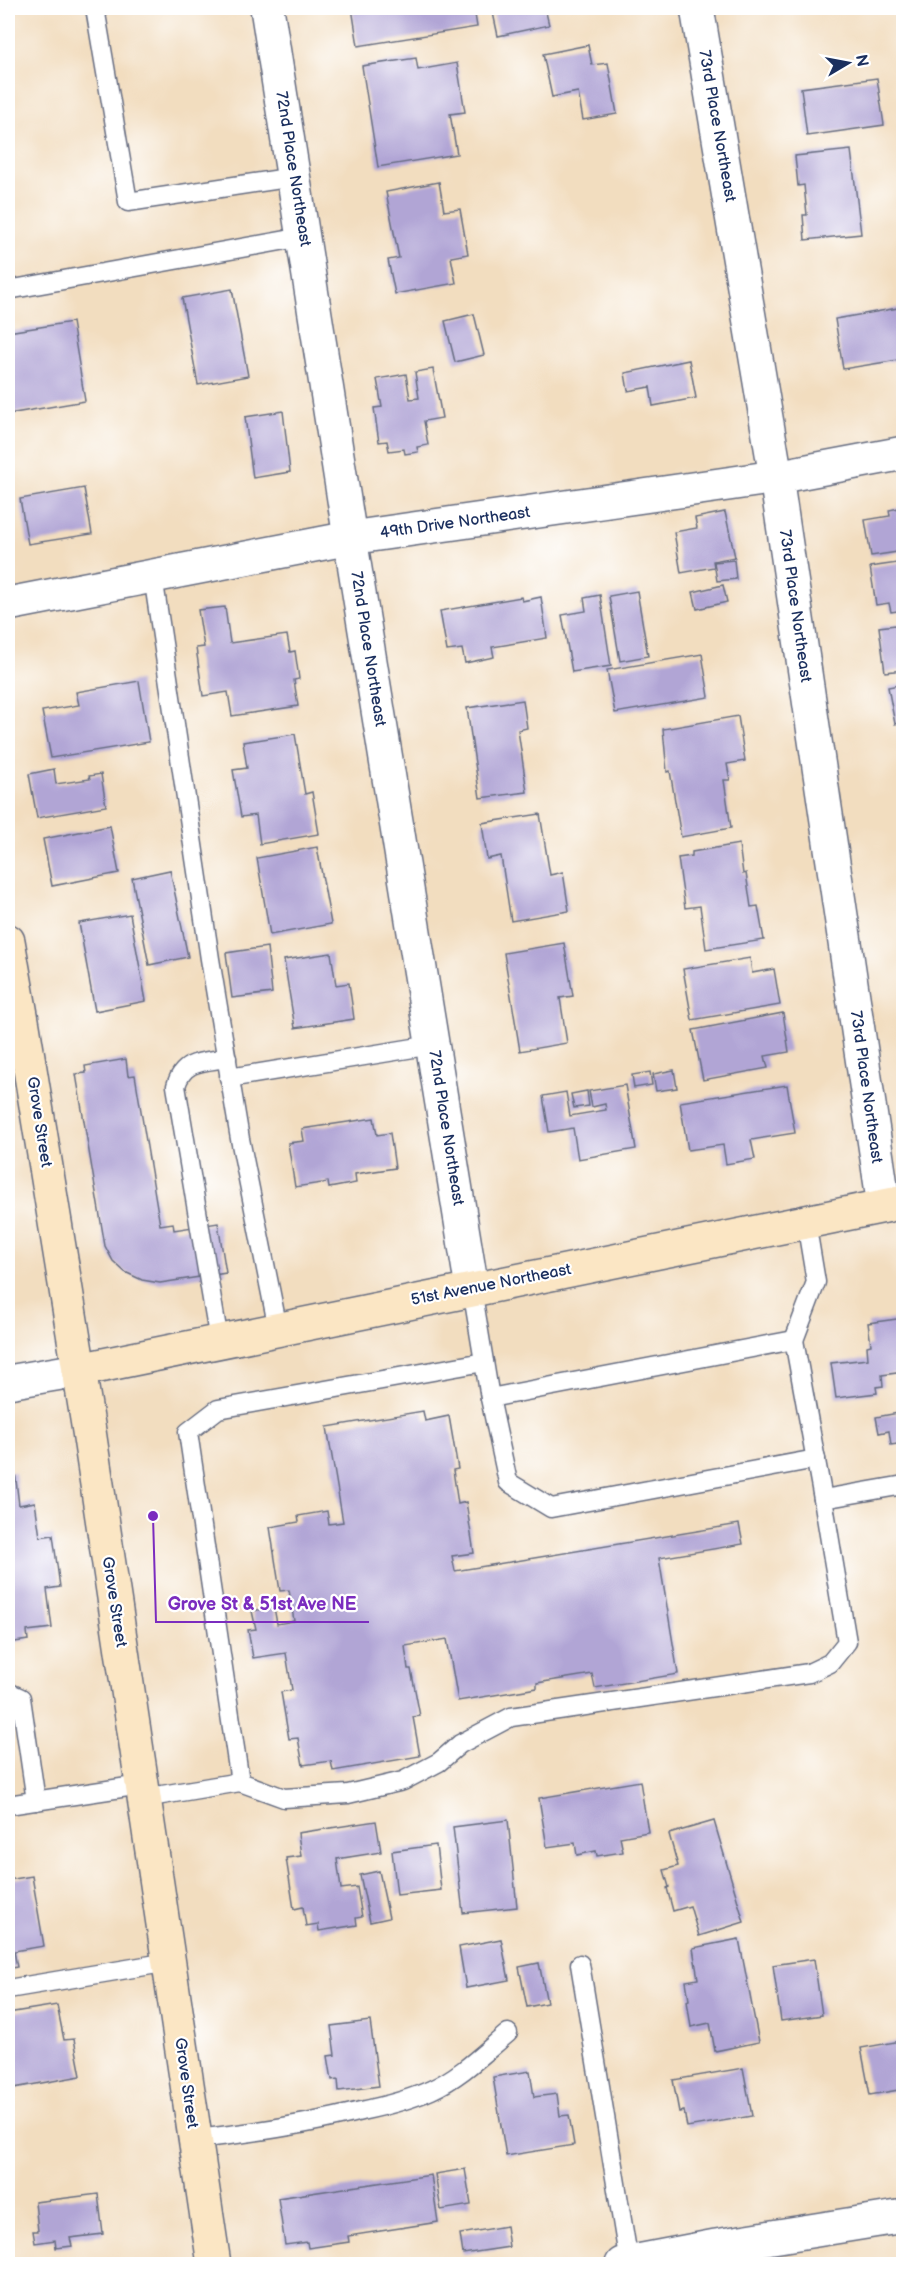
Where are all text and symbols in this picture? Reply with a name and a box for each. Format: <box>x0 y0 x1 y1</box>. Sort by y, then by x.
north arrow <box>818 33 878 93</box>
street label: 73rd Place Northeast <box>694 49 740 203</box>
text: N <box>851 53 872 68</box>
street label: 72nd Place Northeast <box>271 90 315 248</box>
street label: 49th Drive Northeast <box>379 503 531 543</box>
street label: 73rd Place Northeast <box>775 529 815 684</box>
street label: 72nd Place Northeast <box>346 570 390 728</box>
street label: 73rd Place Northeast <box>846 1010 886 1165</box>
street label: 72nd Place Northeast <box>424 1049 468 1207</box>
street label: Grove Street <box>22 1075 56 1169</box>
street label: 51st Avenue Northeast <box>409 1260 573 1310</box>
street label: Grove Street <box>97 1555 131 1649</box>
callout: Grove St & 51st Ave NE <box>156 1586 369 1622</box>
text: Grove St & 51st Ave NE <box>168 1594 357 1615</box>
street label: Grove Street <box>170 2036 202 2130</box>

